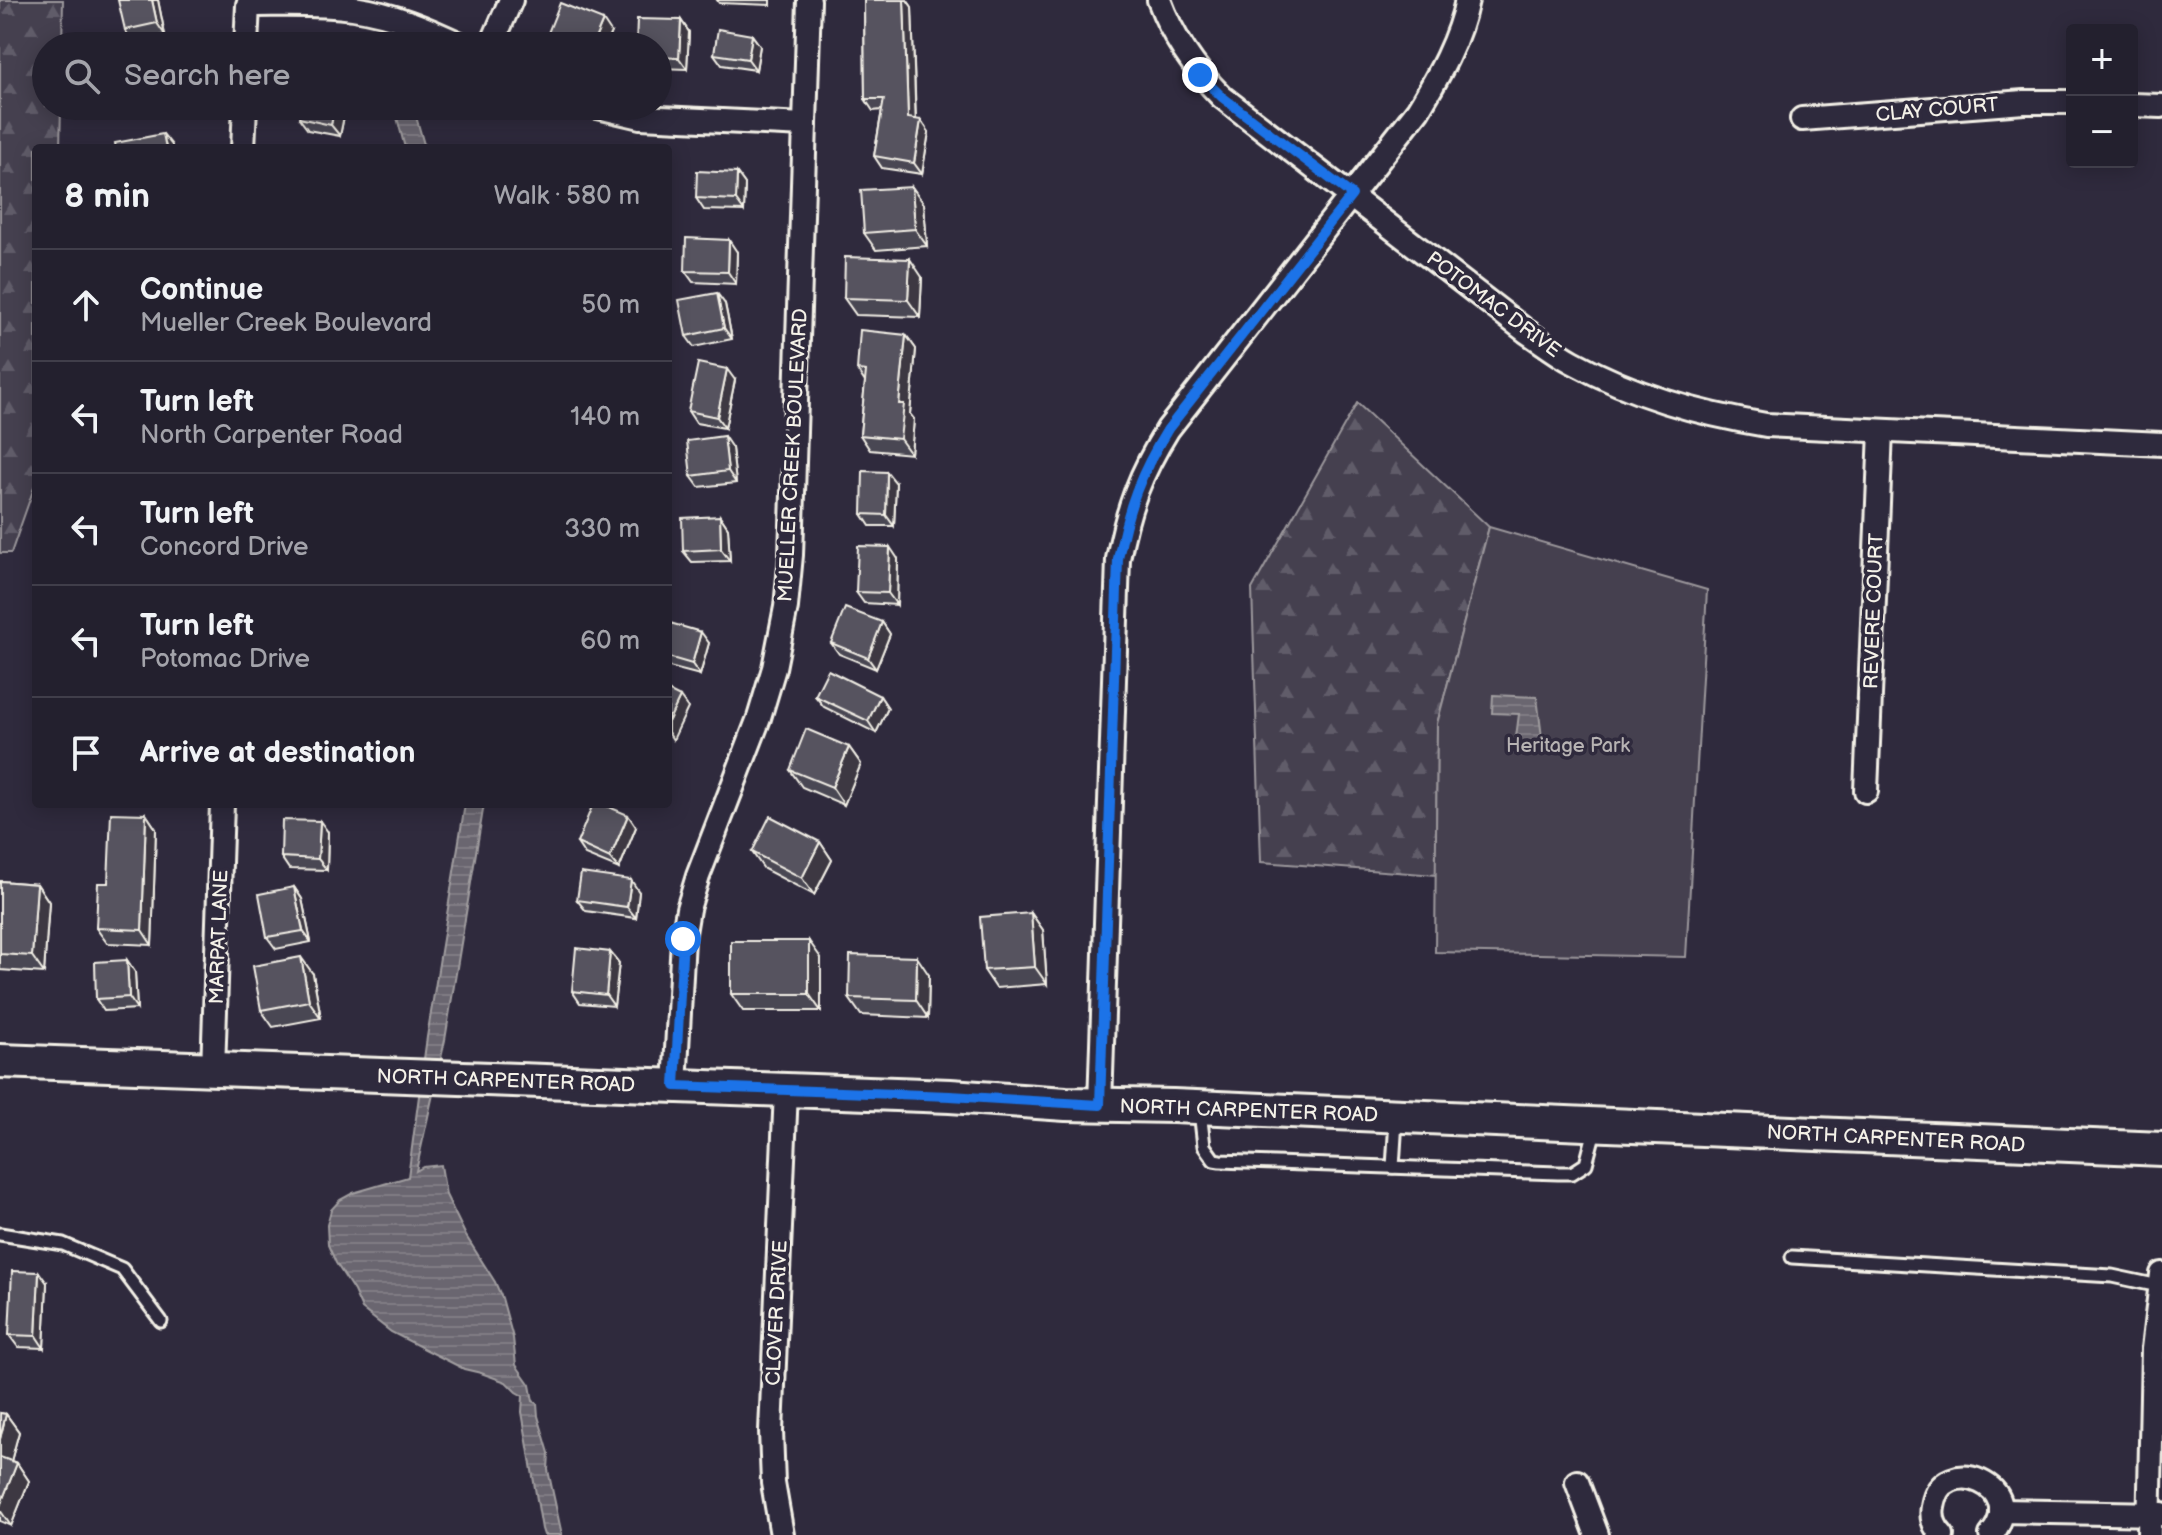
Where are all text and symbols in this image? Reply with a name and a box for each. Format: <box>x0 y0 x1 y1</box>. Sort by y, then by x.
map controls <box>2066 24 2138 168</box>
button: + <box>2066 24 2138 96</box>
search box <box>32 32 672 120</box>
icon: search <box>60 54 104 98</box>
route end <box>1182 57 1218 93</box>
text: Search here <box>124 58 290 94</box>
street label: CLAY COURT <box>1875 93 2000 127</box>
button: − <box>2066 96 2138 168</box>
text: 8 min <box>64 176 150 217</box>
text: Walk · 580 m <box>494 181 640 212</box>
street label: POTOMAC DRIVE <box>1422 247 1565 363</box>
text: Continue <box>140 272 263 308</box>
icon: ahead <box>64 283 108 327</box>
text: 50 m <box>581 290 640 321</box>
text: Mueller Creek Boulevard <box>140 308 432 339</box>
street label: MUELLER CREEK BOULEVARD <box>773 308 813 602</box>
text: Turn left <box>140 384 254 420</box>
icon: left <box>64 395 108 439</box>
text: 140 m <box>570 402 640 433</box>
text: North Carpenter Road <box>140 420 403 451</box>
text: Turn left <box>140 496 254 532</box>
icon: left <box>64 507 108 551</box>
text: 330 m <box>564 514 640 545</box>
text: Concord Drive <box>140 532 308 563</box>
street label: REVERE COURT <box>1859 533 1889 689</box>
text: Turn left <box>140 608 254 644</box>
icon: left <box>64 619 108 663</box>
text: 60 m <box>580 626 640 657</box>
text: Potomac Drive <box>140 644 310 675</box>
icon: arrive <box>64 731 108 775</box>
park label: Heritage Park <box>1506 734 1630 758</box>
text: Arrive at destination <box>140 735 416 771</box>
street label: MARPAT LANE <box>205 869 233 1005</box>
route start <box>665 921 701 957</box>
street label: NORTH CARPENTER ROAD <box>376 1064 636 1098</box>
street label: NORTH CARPENTER ROAD <box>1119 1094 1379 1128</box>
street label: NORTH CARPENTER ROAD <box>1766 1120 2026 1158</box>
street label: CLOVER DRIVE <box>761 1240 793 1386</box>

